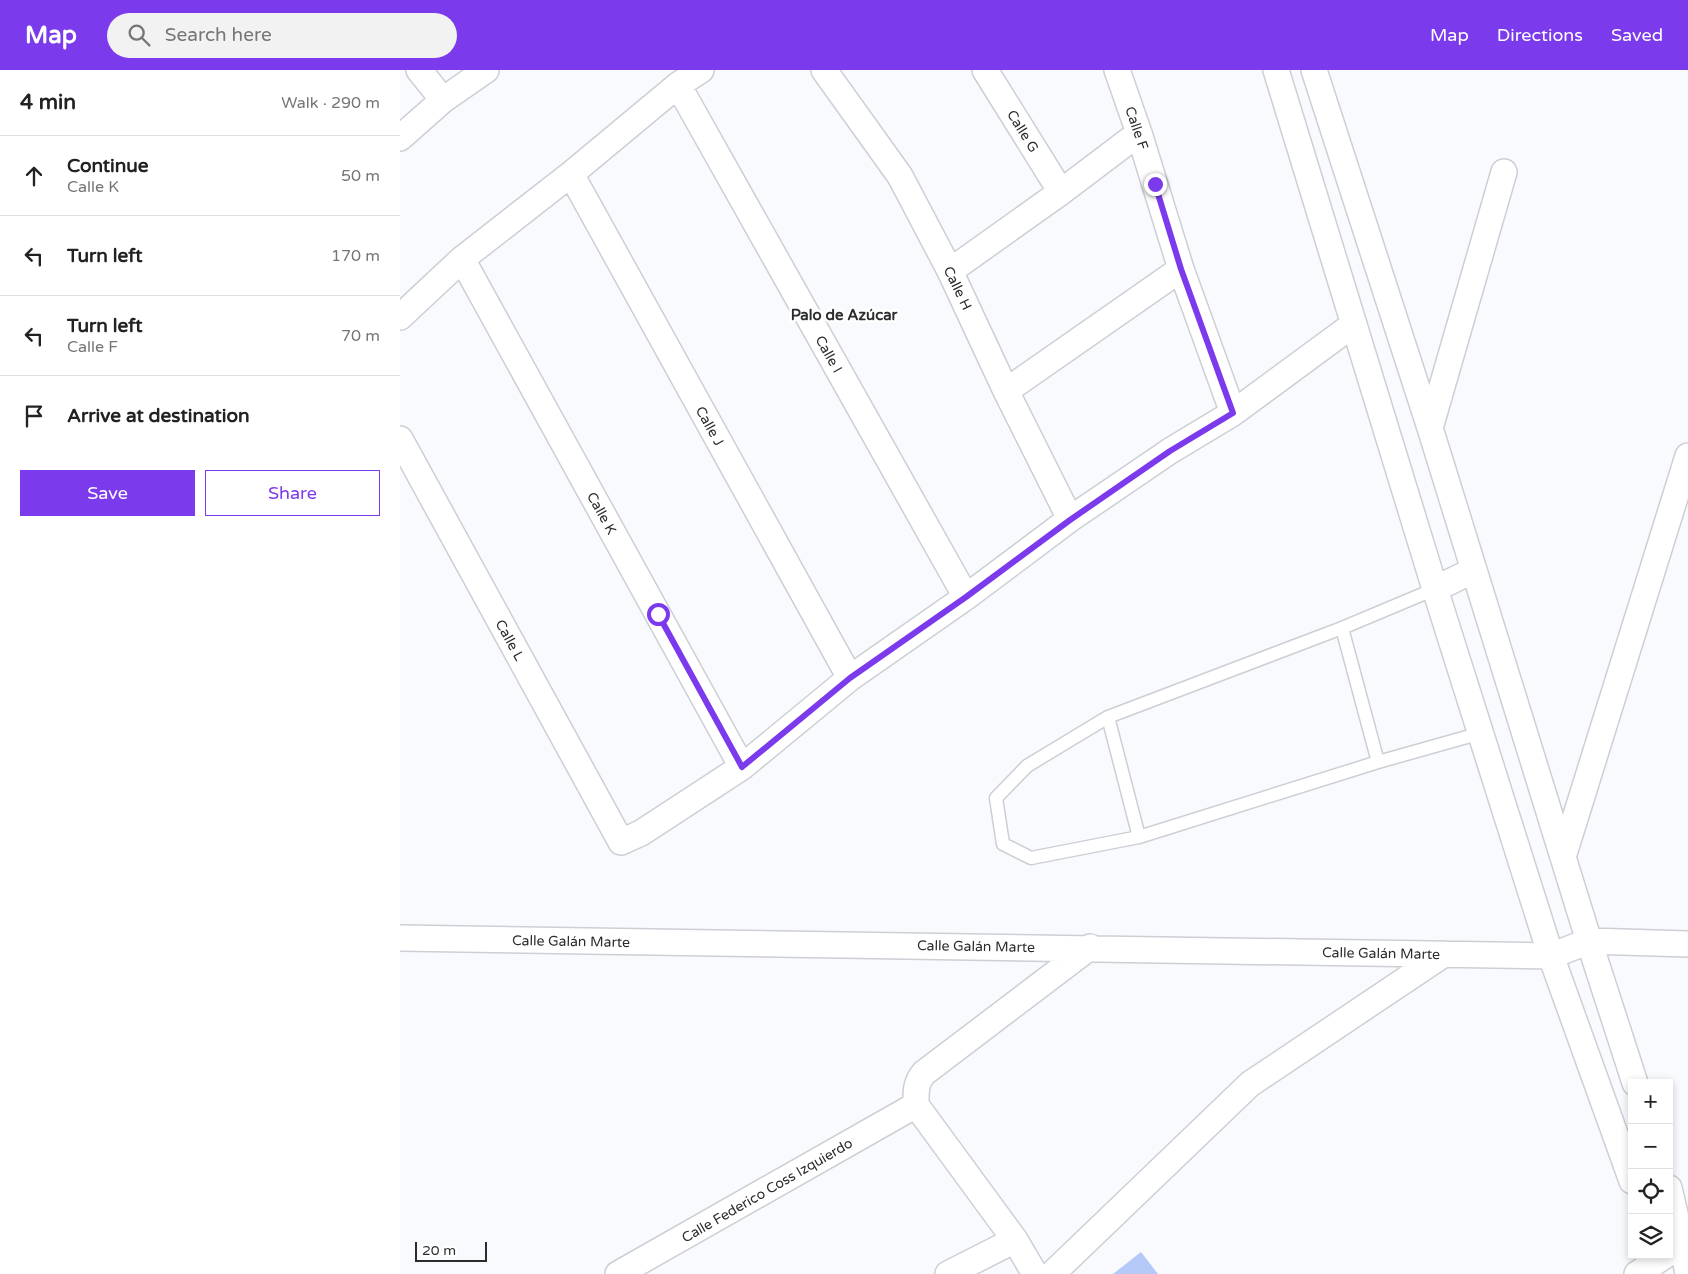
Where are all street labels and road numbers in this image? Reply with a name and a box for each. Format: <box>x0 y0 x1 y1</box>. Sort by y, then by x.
street label: Calle F <box>1121 104 1152 152</box>
street label: Calle G <box>1003 107 1042 156</box>
street label: Calle H <box>940 263 975 313</box>
street label: Calle I <box>811 333 846 376</box>
street label: Calle J <box>692 403 727 449</box>
street label: Calle K <box>583 489 620 537</box>
street label: Calle L <box>491 617 528 664</box>
street label: Calle Galán Marte <box>512 932 630 951</box>
street label: Calle Galán Marte <box>917 937 1035 956</box>
street label: Calle Galán Marte <box>1322 944 1440 963</box>
street label: Calle Federico Coss Izquierdo <box>679 1134 856 1246</box>

